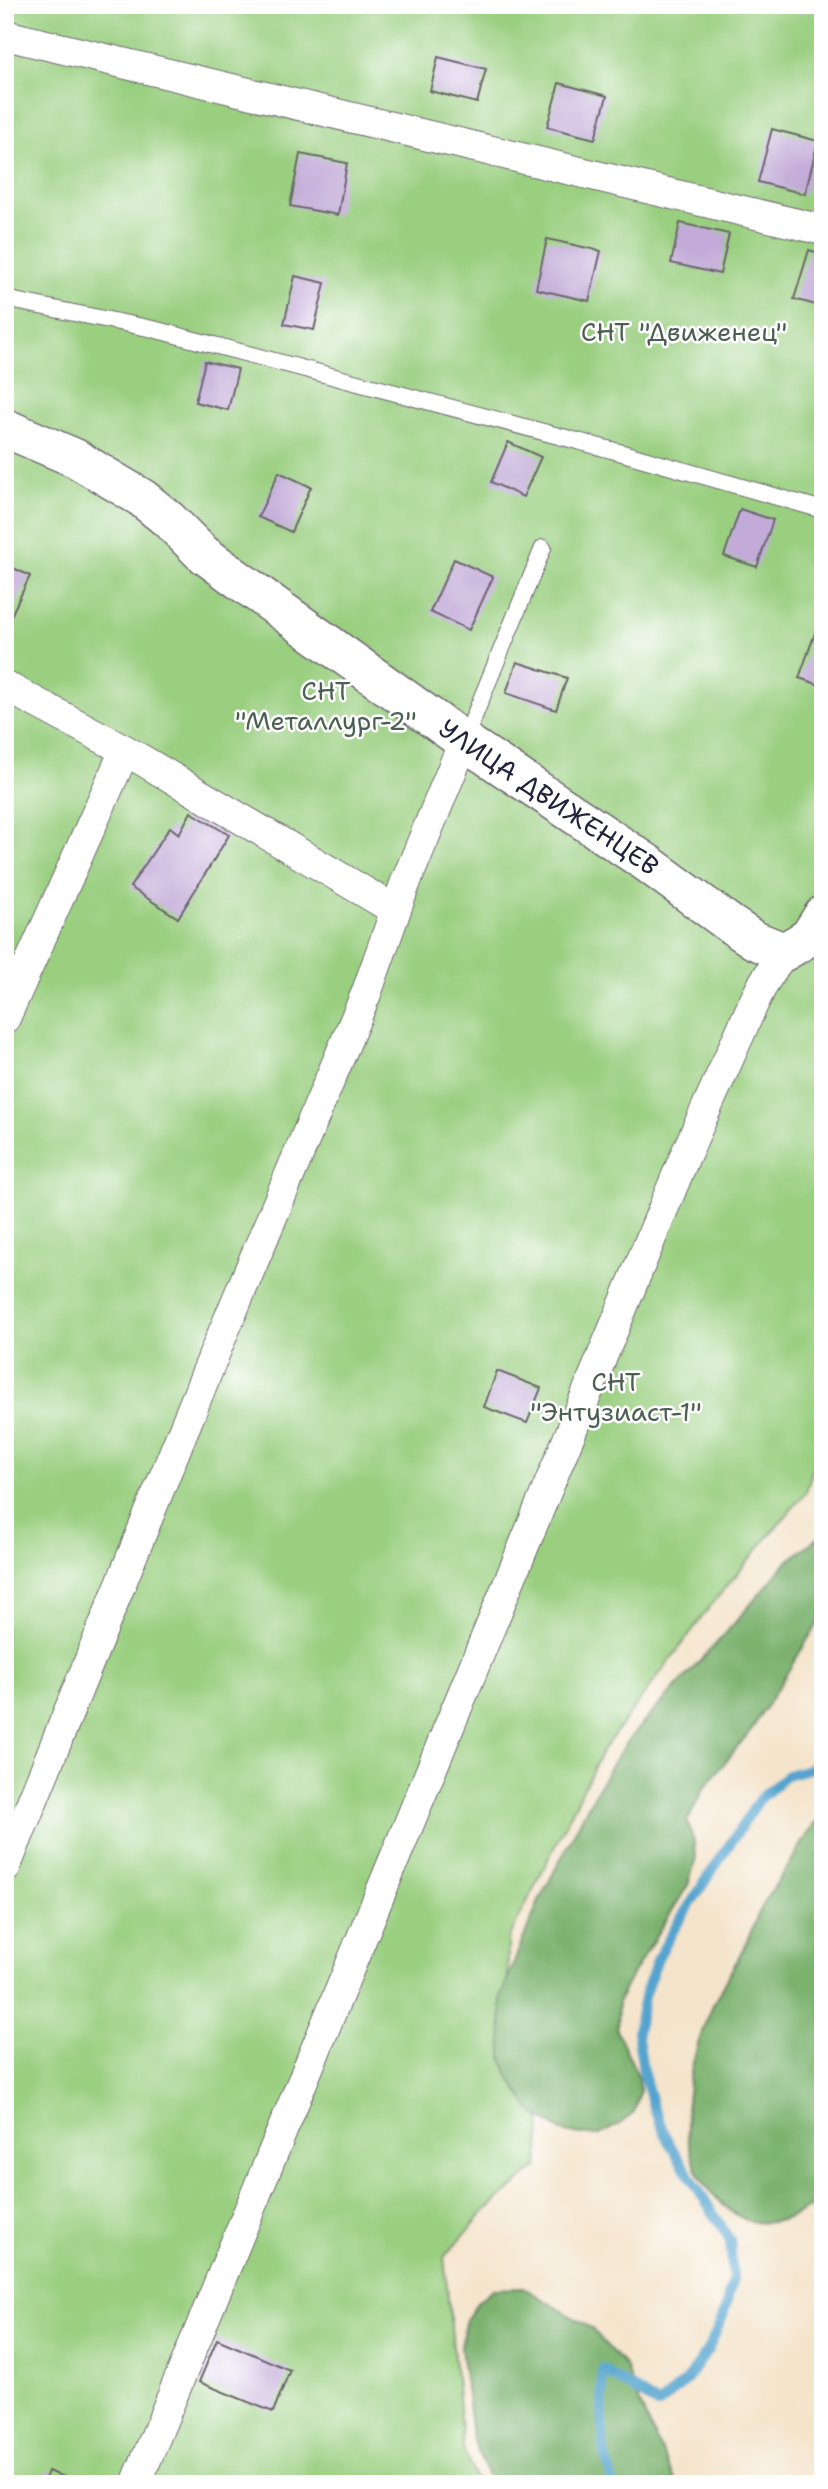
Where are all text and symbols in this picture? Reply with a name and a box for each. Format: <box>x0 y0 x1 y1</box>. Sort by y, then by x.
park label: СНТ "Движенец" <box>581 314 787 349</box>
park label: СНТ "Металлург-2" <box>235 673 417 738</box>
street label: УЛИЦА ДВИЖЕНЦЕВ <box>432 711 666 883</box>
park label: СНТ "Энтузиаст-1" <box>530 1364 702 1429</box>

